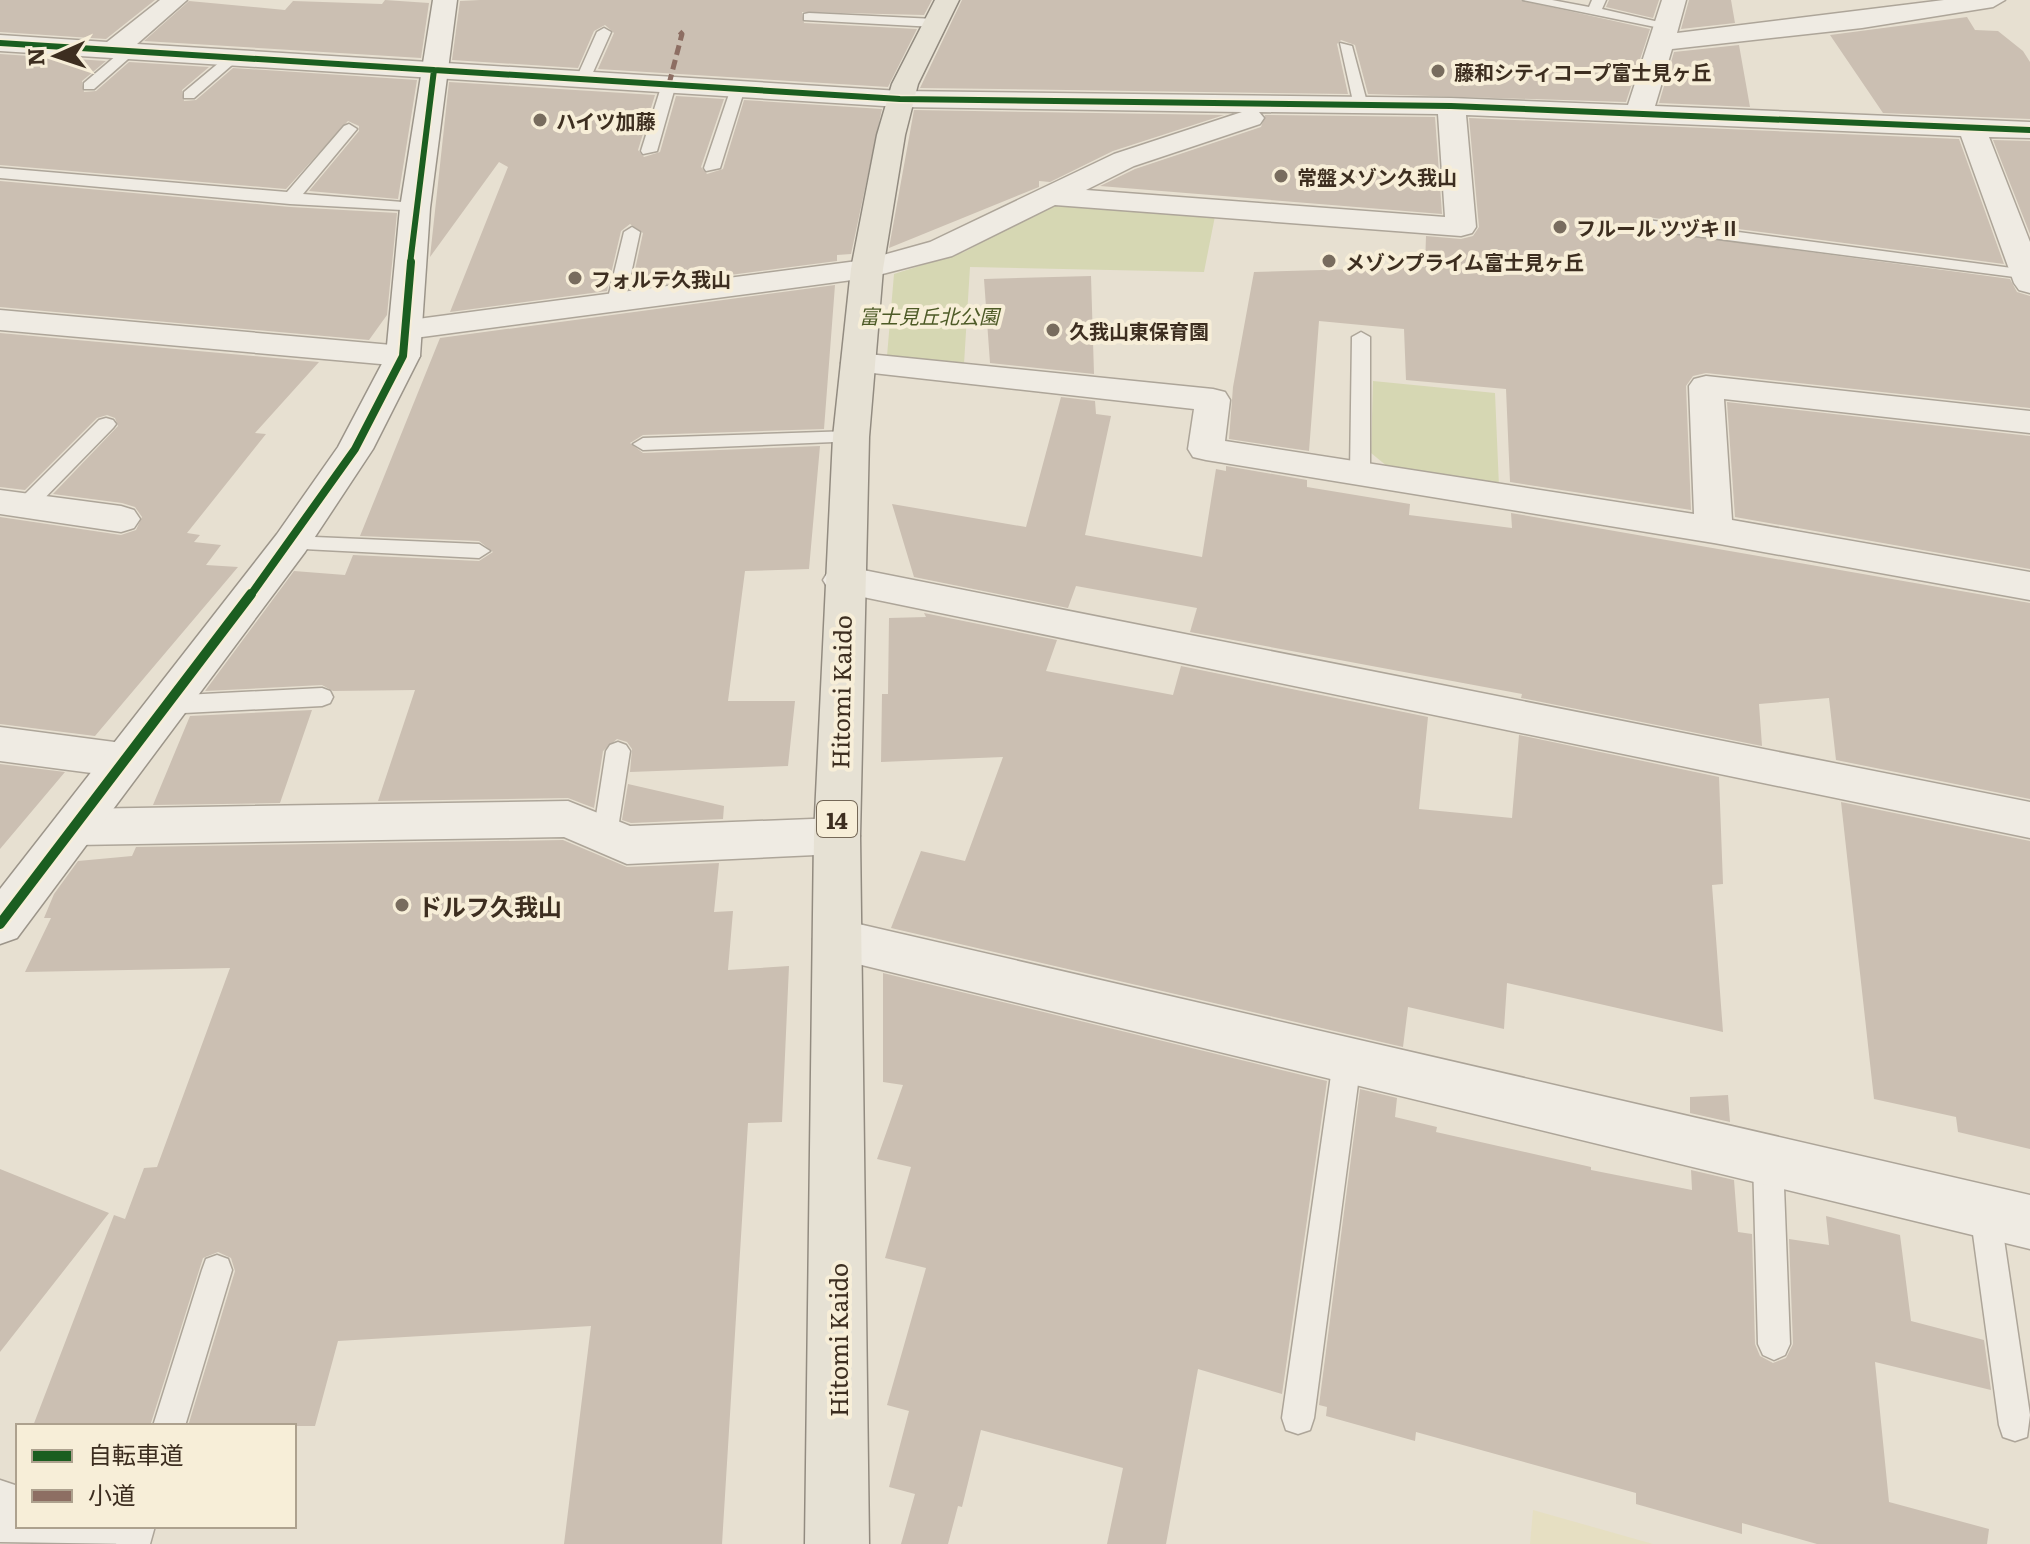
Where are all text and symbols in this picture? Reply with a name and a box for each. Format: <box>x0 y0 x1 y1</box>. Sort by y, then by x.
north arrow <box>16 16 96 96</box>
text: N <box>18 47 51 67</box>
place label: 藤和シティコープ富士見ヶ丘 <box>1454 56 1712 86</box>
marker: 藤和シティコープ富士見ヶ丘 <box>1429 62 1447 80</box>
place label: ハイツ加藤 <box>556 105 656 135</box>
marker: ハイツ加藤 <box>531 111 549 129</box>
place label: 常盤メゾン久我山 <box>1297 161 1457 191</box>
marker: 常盤メゾン久我山 <box>1272 167 1290 185</box>
place label: フルール ツヅキⅡ <box>1576 212 1740 242</box>
marker: フルール ツヅキⅡ <box>1551 218 1569 236</box>
place label: メゾンプライム富士見ヶ丘 <box>1345 246 1584 276</box>
marker: メゾンプライム富士見ヶ丘 <box>1320 252 1338 270</box>
place label: フォルテ久我山 <box>591 263 731 293</box>
marker: フォルテ久我山 <box>566 269 584 287</box>
park label: 富士見丘北公園 <box>859 300 1002 330</box>
place label: 久我山東保育園 <box>1069 315 1209 345</box>
marker: 久我山東保育園 <box>1044 321 1062 339</box>
street label: Hitomi Kaido <box>821 615 859 769</box>
road number: 14 <box>817 801 857 837</box>
place label: ドルフ久我山 <box>418 888 562 923</box>
marker: ドルフ久我山 <box>393 896 411 914</box>
street label: Hitomi Kaido <box>820 1263 855 1417</box>
legend <box>16 1424 296 1528</box>
text: 自転車道 <box>88 1436 184 1471</box>
text: 小道 <box>88 1476 136 1511</box>

